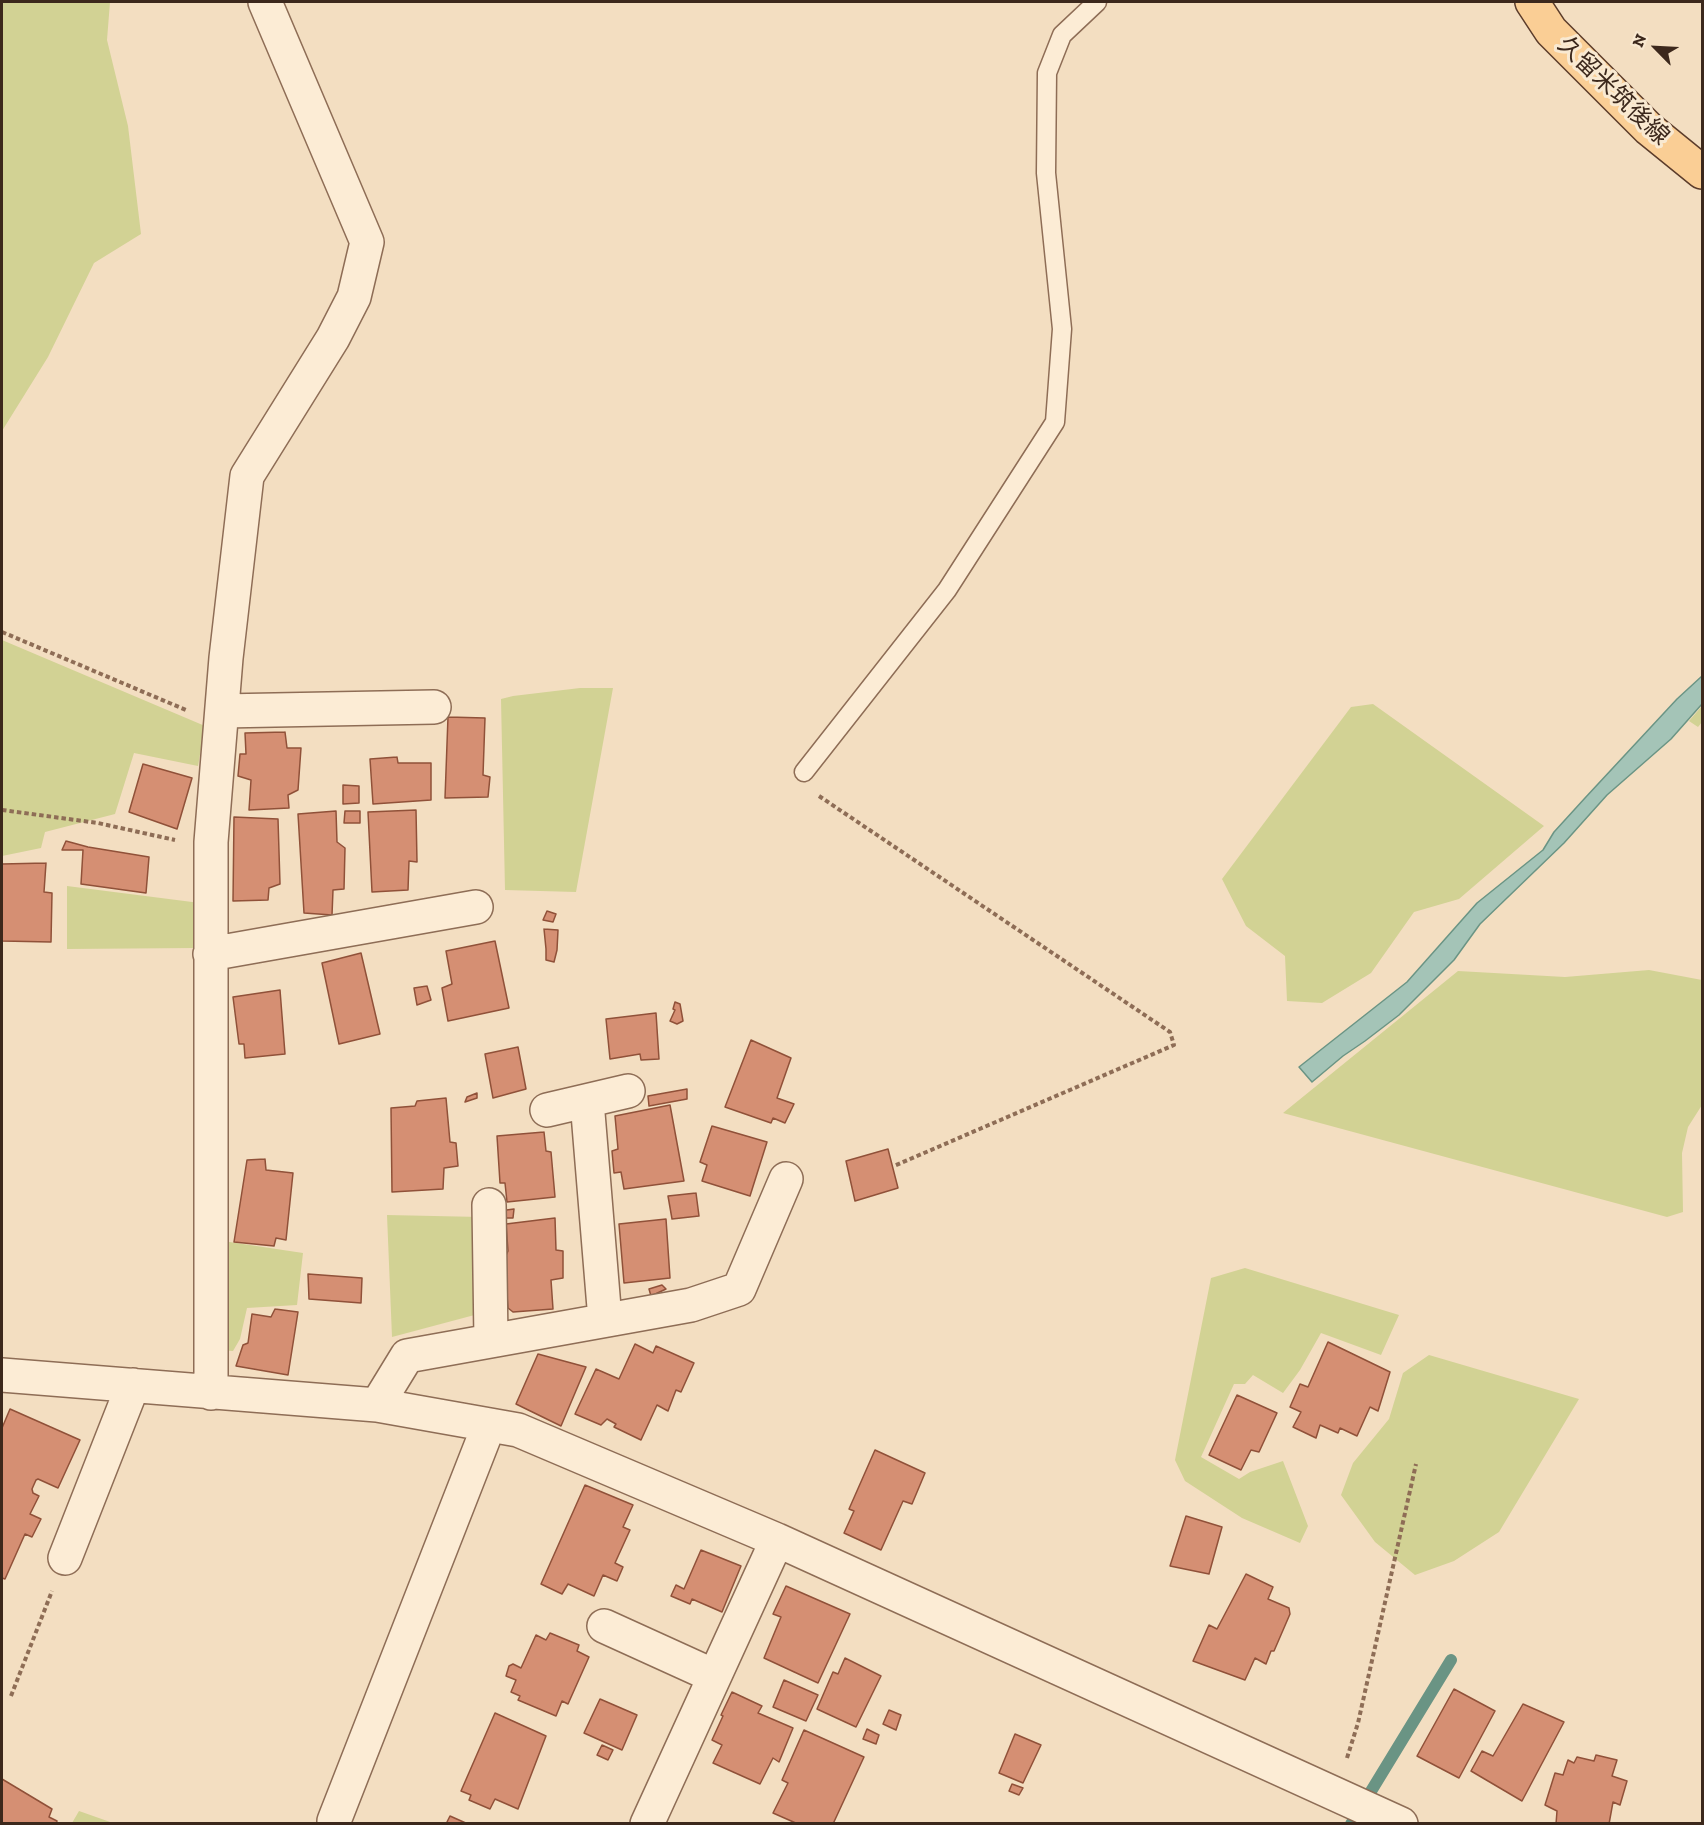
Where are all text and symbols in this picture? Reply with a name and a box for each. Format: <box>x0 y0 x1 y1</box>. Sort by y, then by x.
north arrow <box>1626 18 1686 78</box>
street label: 久留米筑後線 <box>1551 31 1675 151</box>
text: N <box>1628 31 1650 50</box>

